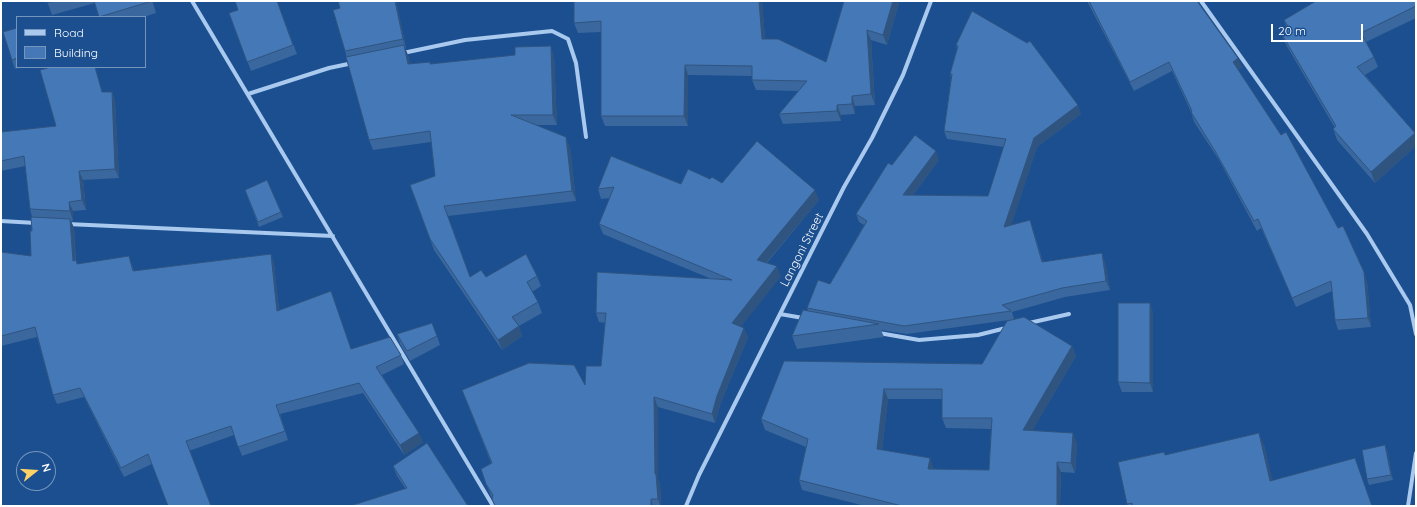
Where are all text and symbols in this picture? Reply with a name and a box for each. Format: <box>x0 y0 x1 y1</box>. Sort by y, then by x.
legend <box>16 16 146 68</box>
scale bar <box>1273 16 1365 42</box>
text: 20 m <box>1278 23 1306 38</box>
text: Road <box>54 25 84 40</box>
text: Building <box>54 45 98 60</box>
street label: Langoni Street <box>777 211 827 289</box>
north arrow <box>16 451 56 491</box>
text: N <box>39 462 54 474</box>

